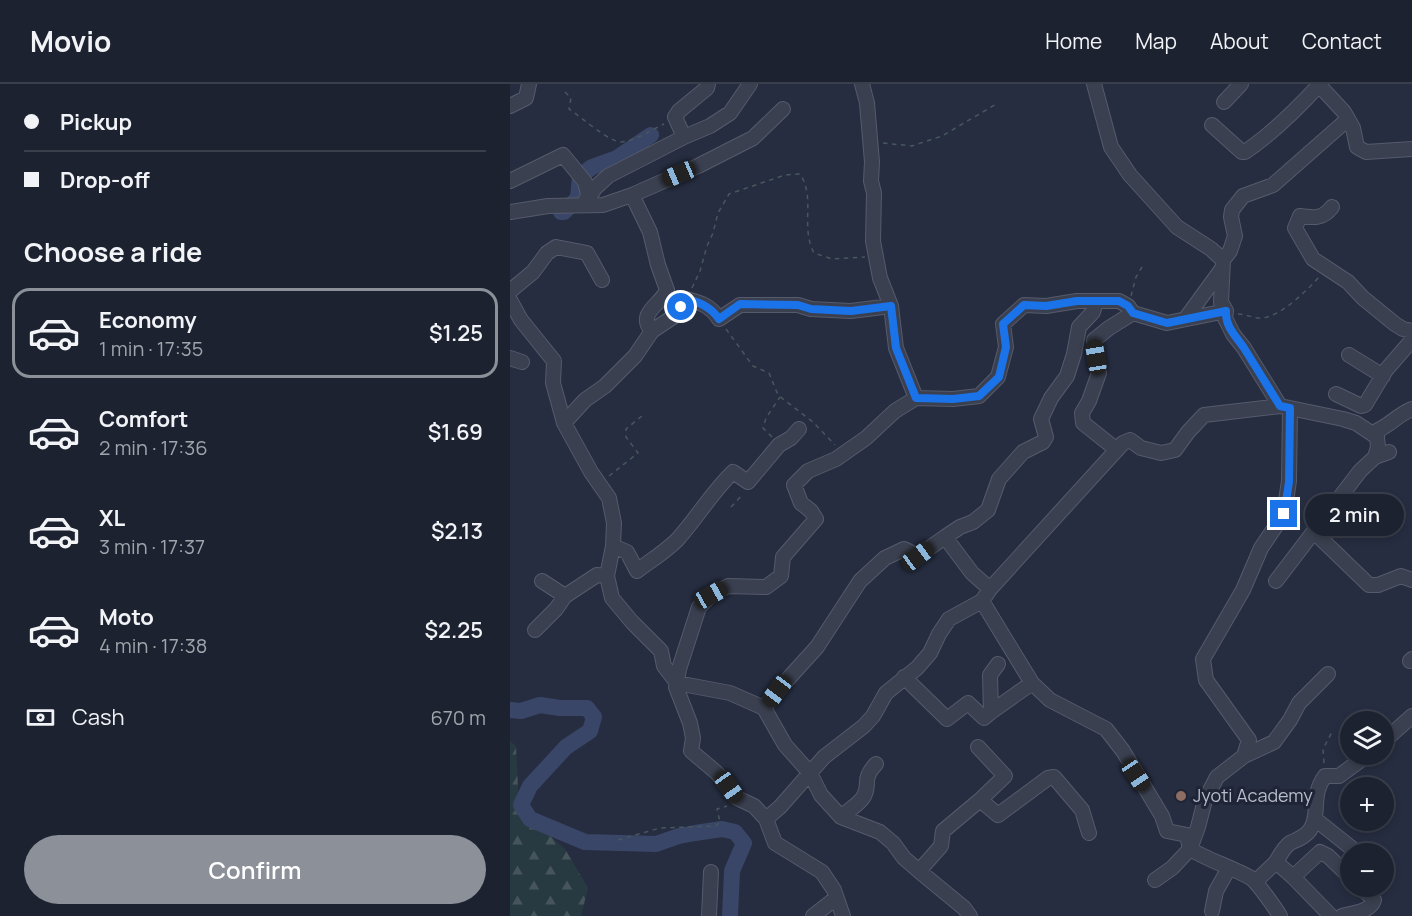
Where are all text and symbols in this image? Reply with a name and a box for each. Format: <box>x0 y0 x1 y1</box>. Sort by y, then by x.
text: Movio <box>30 22 111 60</box>
text: Home <box>1045 27 1102 55</box>
text: Map <box>1135 27 1177 55</box>
text: About <box>1210 27 1269 55</box>
text: Contact <box>1302 27 1382 55</box>
text: Pickup <box>60 107 132 137</box>
car <box>659 159 699 189</box>
text: Drop-off <box>60 165 150 195</box>
text: Choose a ride <box>24 233 202 270</box>
route start <box>667 293 694 320</box>
text: Economy <box>99 305 197 335</box>
icon: car <box>27 306 81 360</box>
text: $1.25 <box>429 318 483 348</box>
text: 1 min · 17:35 <box>99 335 203 362</box>
car <box>1084 338 1108 376</box>
text: Comfort <box>99 404 188 434</box>
icon: car <box>27 405 81 459</box>
text: $1.69 <box>428 417 483 447</box>
text: 2 min · 17:36 <box>99 434 208 461</box>
callout: 2 min <box>1305 493 1404 535</box>
route end <box>1270 500 1297 527</box>
text: 2 min <box>1329 501 1380 528</box>
text: XL <box>99 503 125 533</box>
icon: car <box>27 504 81 558</box>
text: $2.13 <box>431 516 483 546</box>
text: 3 min · 17:37 <box>99 533 205 560</box>
car <box>898 538 938 574</box>
car <box>691 578 731 612</box>
text: Moto <box>99 602 154 632</box>
icon: car <box>27 603 81 657</box>
text: $2.25 <box>425 615 483 645</box>
text: 4 min · 17:38 <box>99 632 207 659</box>
car <box>759 671 795 711</box>
icon: cash <box>24 701 57 734</box>
text: Cash <box>72 702 125 732</box>
text: 670 m <box>430 704 486 731</box>
map controls <box>1340 711 1394 897</box>
button: layers <box>1340 711 1394 765</box>
car <box>1118 755 1154 795</box>
car <box>711 767 747 807</box>
button: + <box>1340 777 1394 831</box>
place label: Jyoti Academy <box>1193 783 1313 807</box>
marker: Jyoti Academy <box>1174 789 1188 803</box>
button: Confirm <box>24 835 486 904</box>
button: − <box>1340 843 1394 897</box>

